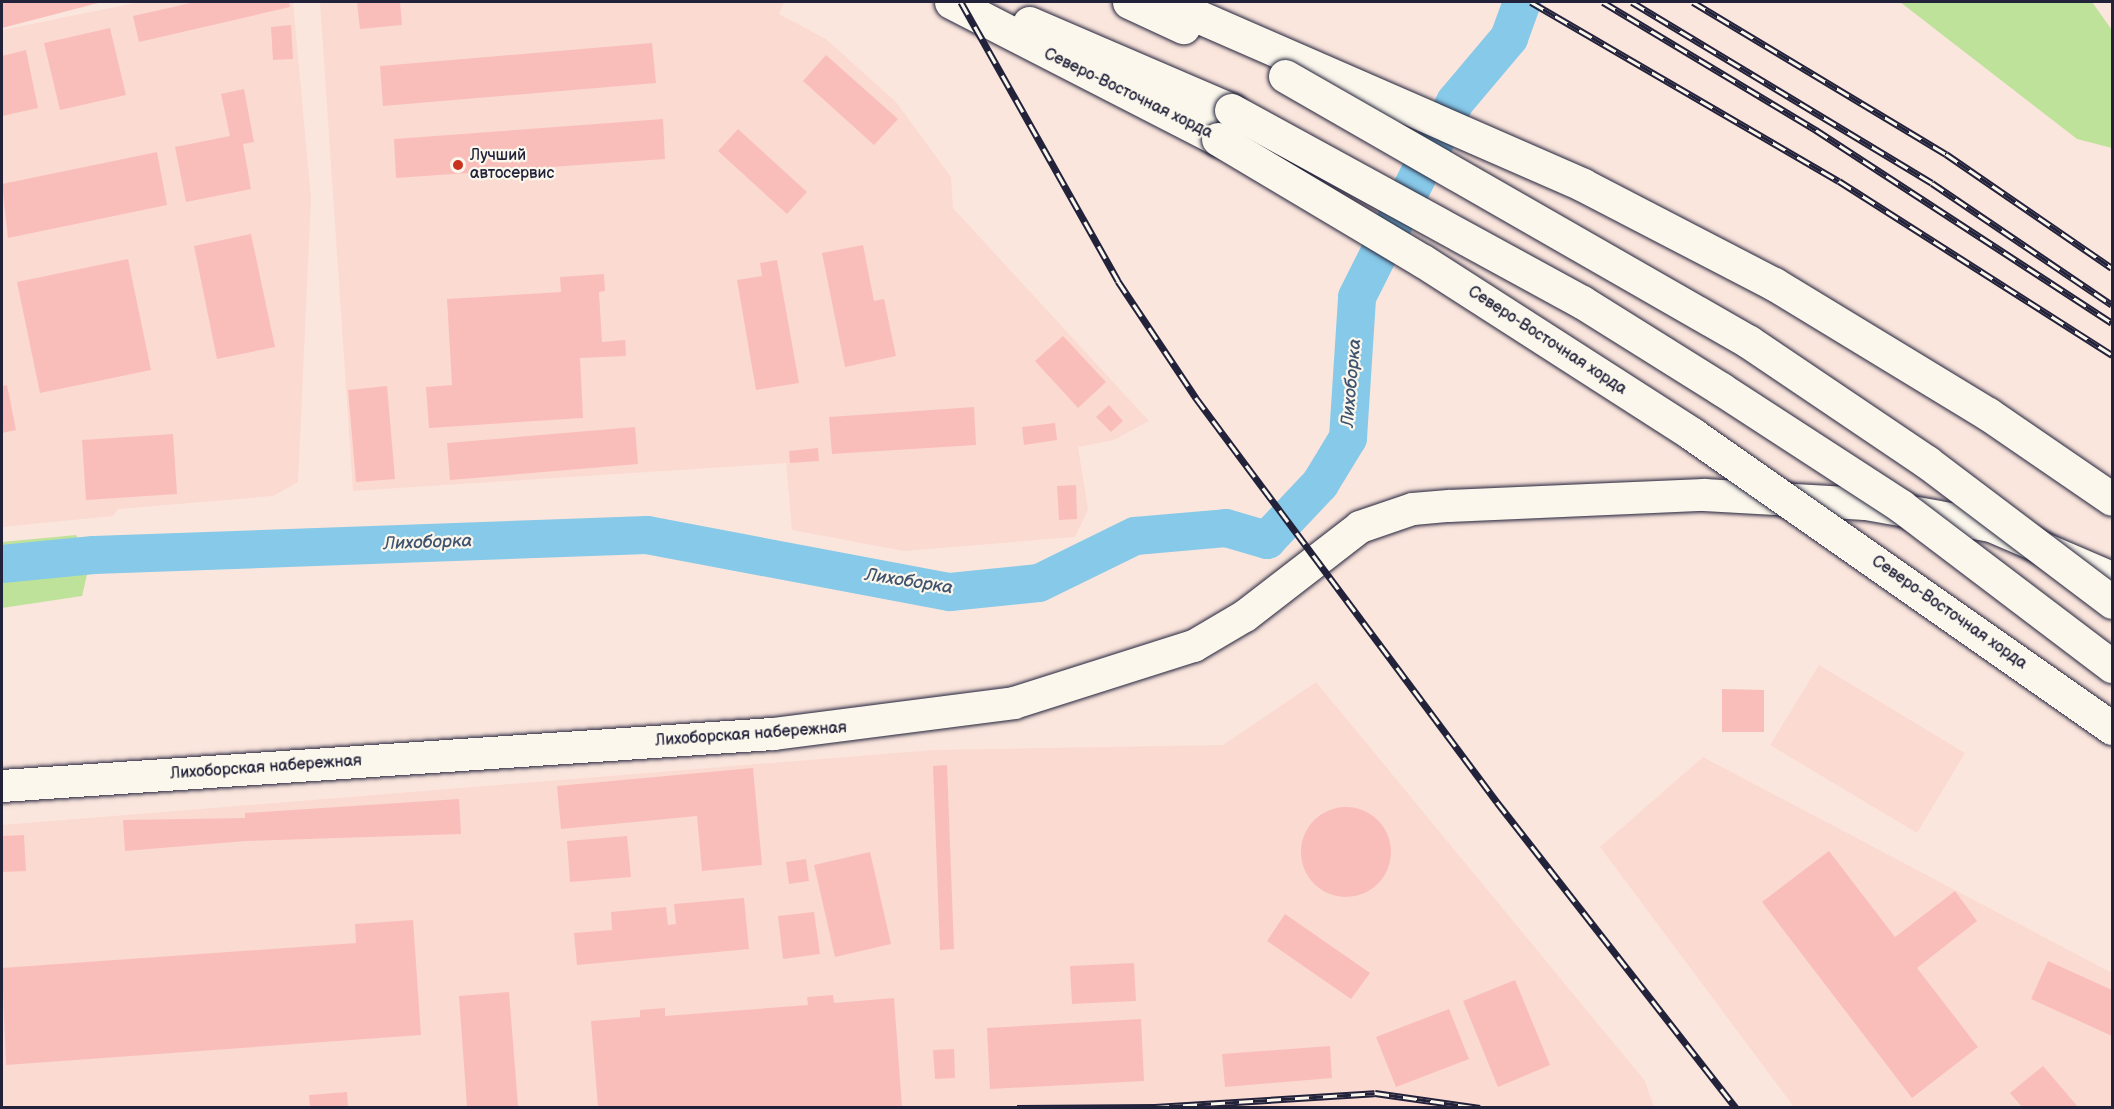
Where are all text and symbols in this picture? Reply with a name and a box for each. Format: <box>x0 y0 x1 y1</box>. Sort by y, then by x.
street label: Северо-Восточная хорда <box>1041 45 1215 143</box>
place label: Лучший автосервис <box>470 146 554 184</box>
marker: Лучший автосервис <box>451 158 465 172</box>
street label: Северо-Восточная хорда <box>1464 282 1630 400</box>
water label: Лихоборка <box>1337 338 1367 428</box>
water label: Лихоборка <box>383 531 473 555</box>
street label: Северо-Восточная хорда <box>1868 552 2030 674</box>
water label: Лихоборка <box>864 564 954 600</box>
street label: Лихоборская набережная <box>655 719 847 751</box>
street label: Лихоборская набережная <box>170 752 362 784</box>

